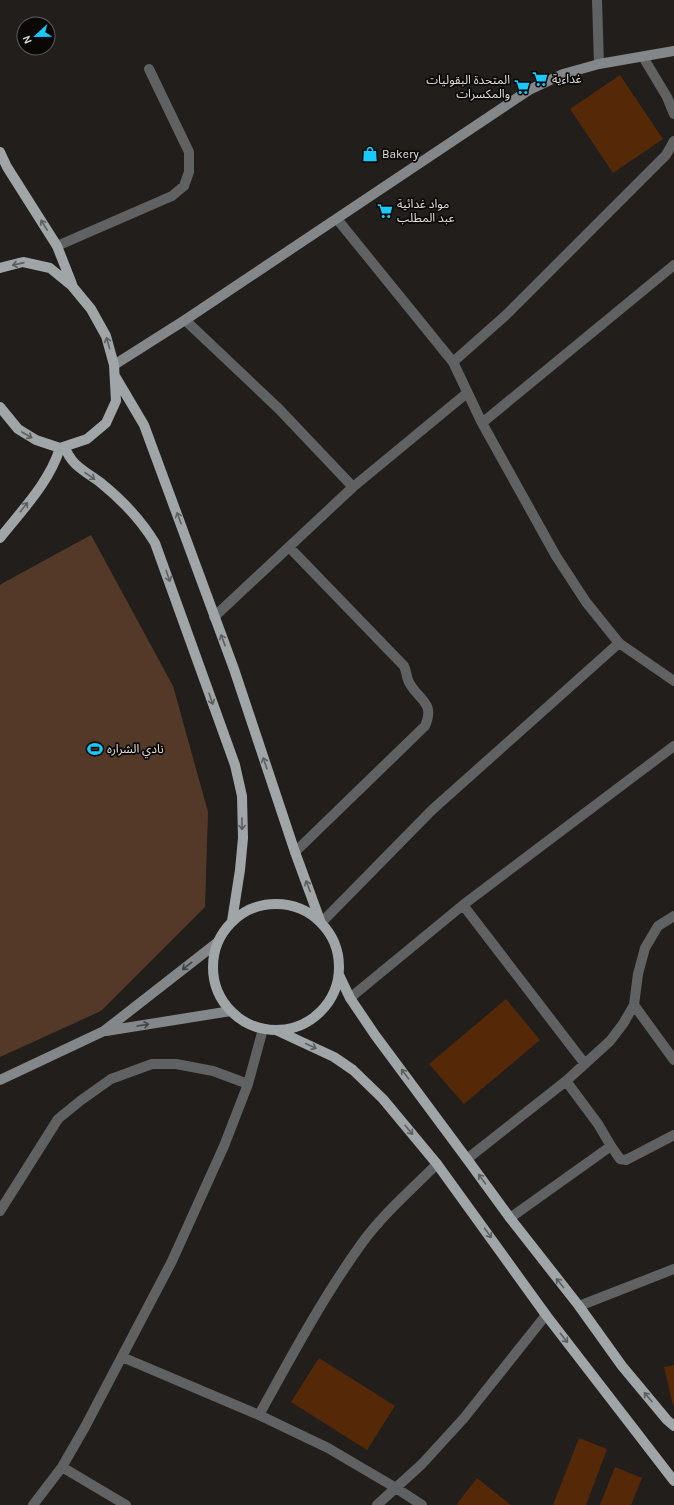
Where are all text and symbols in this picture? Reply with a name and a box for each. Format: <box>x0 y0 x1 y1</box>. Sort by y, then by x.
north arrow <box>16 16 56 56</box>
text: N <box>20 33 35 46</box>
supermarket icon: غداءية <box>531 70 549 88</box>
place label: غداءية <box>552 72 582 86</box>
place label: المتحدة البقوليات والمكسرات <box>426 73 510 101</box>
supermarket icon: المتحدة البقوليات والمكسرات <box>513 78 531 96</box>
shop icon: Bakery <box>361 145 379 163</box>
place label: Bakery <box>382 147 419 161</box>
place label: مواد غدائية عبد المطلب <box>397 197 455 225</box>
supermarket icon: مواد غدائية عبد المطلب <box>376 202 394 220</box>
one-way arrow <box>40 220 48 231</box>
one-way arrow <box>11 260 24 268</box>
one-way arrow <box>104 337 111 350</box>
one-way arrow <box>21 431 33 439</box>
one-way arrow <box>84 472 95 480</box>
one-way arrow <box>20 502 29 513</box>
one-way arrow <box>174 513 182 525</box>
one-way arrow <box>164 570 172 582</box>
one-way arrow <box>219 635 227 647</box>
one-way arrow <box>207 693 215 705</box>
sports icon: نادي الشراره <box>86 740 104 758</box>
place label: نادي الشراره <box>107 742 164 759</box>
one-way arrow <box>261 757 268 770</box>
one-way arrow <box>238 817 246 830</box>
one-way arrow <box>303 881 311 893</box>
one-way arrow <box>182 962 193 970</box>
one-way arrow <box>136 1021 149 1029</box>
one-way arrow <box>305 1043 317 1050</box>
one-way arrow <box>401 1069 409 1080</box>
one-way arrow <box>404 1125 413 1135</box>
one-way arrow <box>477 1174 486 1185</box>
one-way arrow <box>484 1227 492 1238</box>
one-way arrow <box>556 1277 565 1288</box>
one-way arrow <box>560 1333 568 1344</box>
one-way arrow <box>643 1391 652 1402</box>

